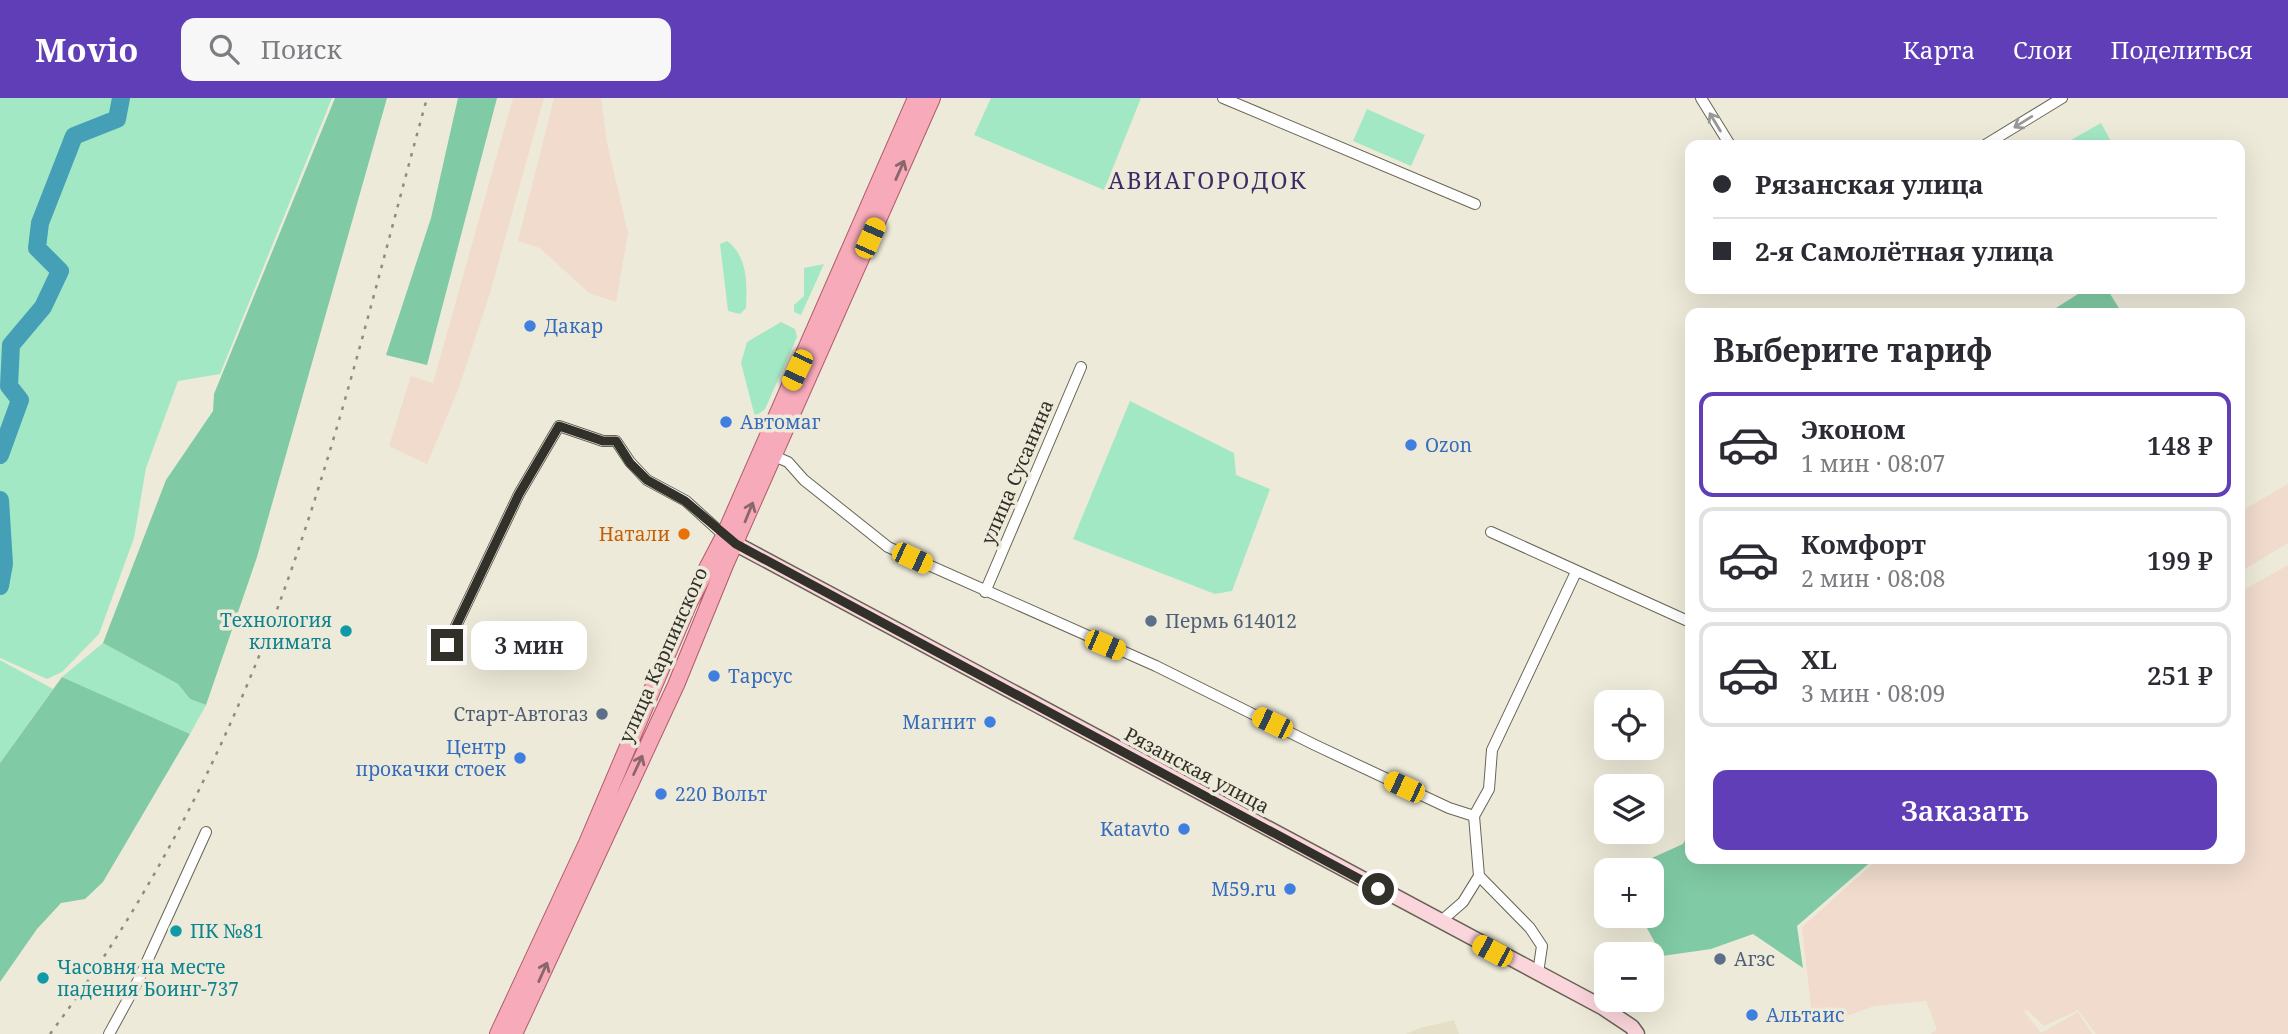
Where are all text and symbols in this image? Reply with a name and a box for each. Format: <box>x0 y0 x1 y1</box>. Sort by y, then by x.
search box <box>181 18 671 81</box>
text: Movio <box>35 27 139 72</box>
icon: search <box>205 30 243 68</box>
text: Поиск <box>261 31 342 67</box>
text: Карта <box>1903 33 1975 66</box>
text: Слои <box>2013 33 2073 66</box>
text: Поделиться <box>2111 33 2253 66</box>
one-way arrow <box>1708 112 1722 132</box>
one-way arrow <box>2014 115 2034 129</box>
one-way arrow <box>894 160 907 181</box>
district label: АВИАГОРОДОК <box>1108 164 1308 196</box>
text: Рязанская улица <box>1755 166 1984 202</box>
car <box>852 215 889 261</box>
text: 2-я Самолётная улица <box>1755 233 2054 269</box>
place label: Дакар <box>544 313 603 339</box>
marker: Дакар <box>522 318 538 334</box>
text: Выберите тариф <box>1713 328 1992 371</box>
car <box>779 347 816 393</box>
street label: улица Сусанина <box>975 395 1059 549</box>
place label: Автомаг <box>740 409 820 435</box>
text: Эконом <box>1801 411 1905 447</box>
icon: car <box>1717 413 1780 476</box>
marker: Автомаг <box>718 414 734 430</box>
text: 148 ₽ <box>2147 427 2213 463</box>
place label: Ozon <box>1425 432 1472 458</box>
marker: Ozon <box>1403 437 1419 453</box>
text: 1 мин · 08:07 <box>1801 447 1945 479</box>
one-way arrow <box>743 502 756 524</box>
place label: Натали <box>599 521 670 547</box>
marker: Натали <box>676 526 692 542</box>
text: Комфорт <box>1801 526 1926 562</box>
icon: car <box>1717 528 1780 591</box>
car <box>889 540 936 576</box>
text: 199 ₽ <box>2147 542 2213 578</box>
text: 2 мин · 08:08 <box>1801 562 1945 594</box>
street label: улица Карпинского <box>613 563 713 747</box>
place label: Технология климата <box>220 607 332 655</box>
place label: Пермь 614012 <box>1165 608 1297 634</box>
marker: Пермь 614012 <box>1143 613 1159 629</box>
callout: 3 мин <box>472 620 587 670</box>
marker: Технология климата <box>338 623 354 639</box>
car <box>1082 627 1129 663</box>
route end <box>431 629 463 661</box>
text: 3 мин <box>494 629 564 661</box>
text: XL <box>1801 641 1837 677</box>
icon: car <box>1717 643 1780 706</box>
text: 251 ₽ <box>2147 657 2213 693</box>
place label: Тарсус <box>728 663 792 689</box>
marker: Тарсус <box>706 668 722 684</box>
text: 3 мин · 08:09 <box>1801 677 1945 709</box>
map controls <box>1594 690 1664 1012</box>
button: locate <box>1594 690 1664 760</box>
place label: Старт-Автогаз <box>454 701 588 727</box>
car <box>1249 704 1296 742</box>
marker: Старт-Автогаз <box>594 706 610 722</box>
place label: Магнит <box>902 709 976 735</box>
marker: Магнит <box>982 714 998 730</box>
street label: Рязанская улица <box>1120 721 1274 819</box>
place label: Центр прокачки стоек <box>355 734 507 782</box>
marker: Центр прокачки стоек <box>512 750 528 766</box>
one-way arrow <box>632 755 645 777</box>
car <box>1381 769 1428 805</box>
button: Заказать <box>1713 770 2217 850</box>
button: layers <box>1594 774 1664 844</box>
place label: 220 Вольт <box>675 781 767 807</box>
marker: 220 Вольт <box>653 786 669 802</box>
place label: Katavto <box>1100 816 1170 842</box>
marker: Katavto <box>1176 821 1192 837</box>
button: + <box>1594 858 1664 928</box>
route start <box>1362 873 1394 905</box>
place label: M59.ru <box>1211 876 1276 902</box>
marker: M59.ru <box>1282 881 1298 897</box>
place label: ПК №81 <box>190 918 264 944</box>
marker: ПК №81 <box>168 923 184 939</box>
car <box>1469 932 1516 970</box>
button: − <box>1594 942 1664 1012</box>
place label: Агзс <box>1734 946 1775 972</box>
marker: Агзс <box>1712 951 1728 967</box>
place label: Часовня на месте падения Боинг-737 <box>57 954 239 1002</box>
one-way arrow <box>537 962 550 984</box>
marker: Часовня на месте падения Боинг-737 <box>35 970 51 986</box>
place label: Альтаис <box>1766 1002 1844 1028</box>
marker: Альтаис <box>1744 1007 1760 1023</box>

